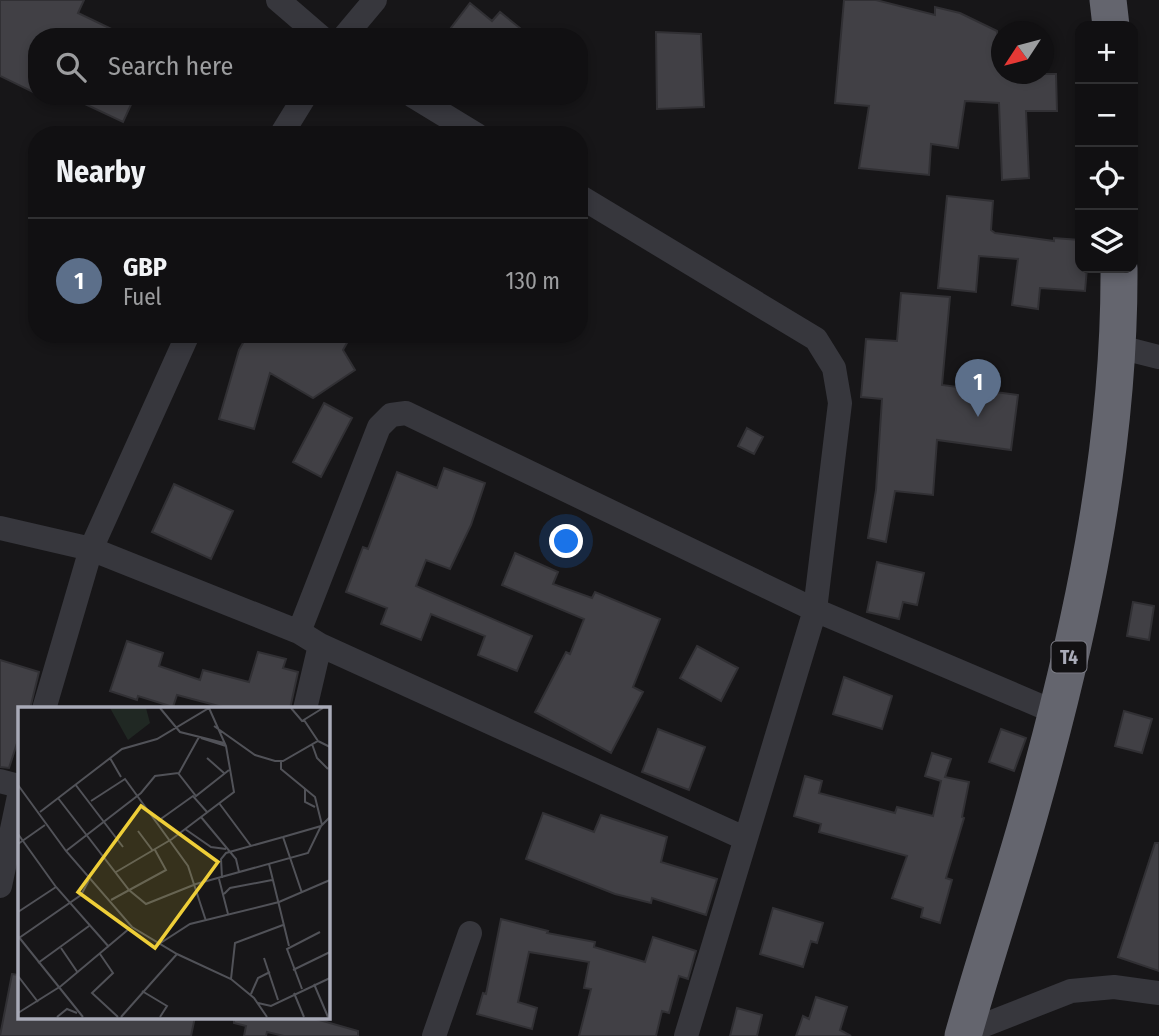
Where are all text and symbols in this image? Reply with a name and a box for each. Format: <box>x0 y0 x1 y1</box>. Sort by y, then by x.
north arrow <box>991 21 1054 84</box>
map controls <box>1075 21 1138 273</box>
button: + <box>1075 21 1138 84</box>
search box <box>28 28 588 105</box>
icon: search <box>52 48 90 86</box>
text: Search here <box>108 51 233 82</box>
button: − <box>1075 84 1138 147</box>
button: locate <box>1075 147 1138 210</box>
text: Nearby <box>56 154 145 190</box>
button: layers <box>1075 210 1138 273</box>
text: GBP <box>123 252 167 283</box>
text: 1 <box>74 267 84 295</box>
text: 130 m <box>506 267 560 295</box>
text: Fuel <box>123 283 162 311</box>
pin: 1 <box>955 359 1001 417</box>
your location <box>549 524 583 558</box>
road number: T4 <box>1052 642 1086 672</box>
inset map <box>18 707 329 1018</box>

